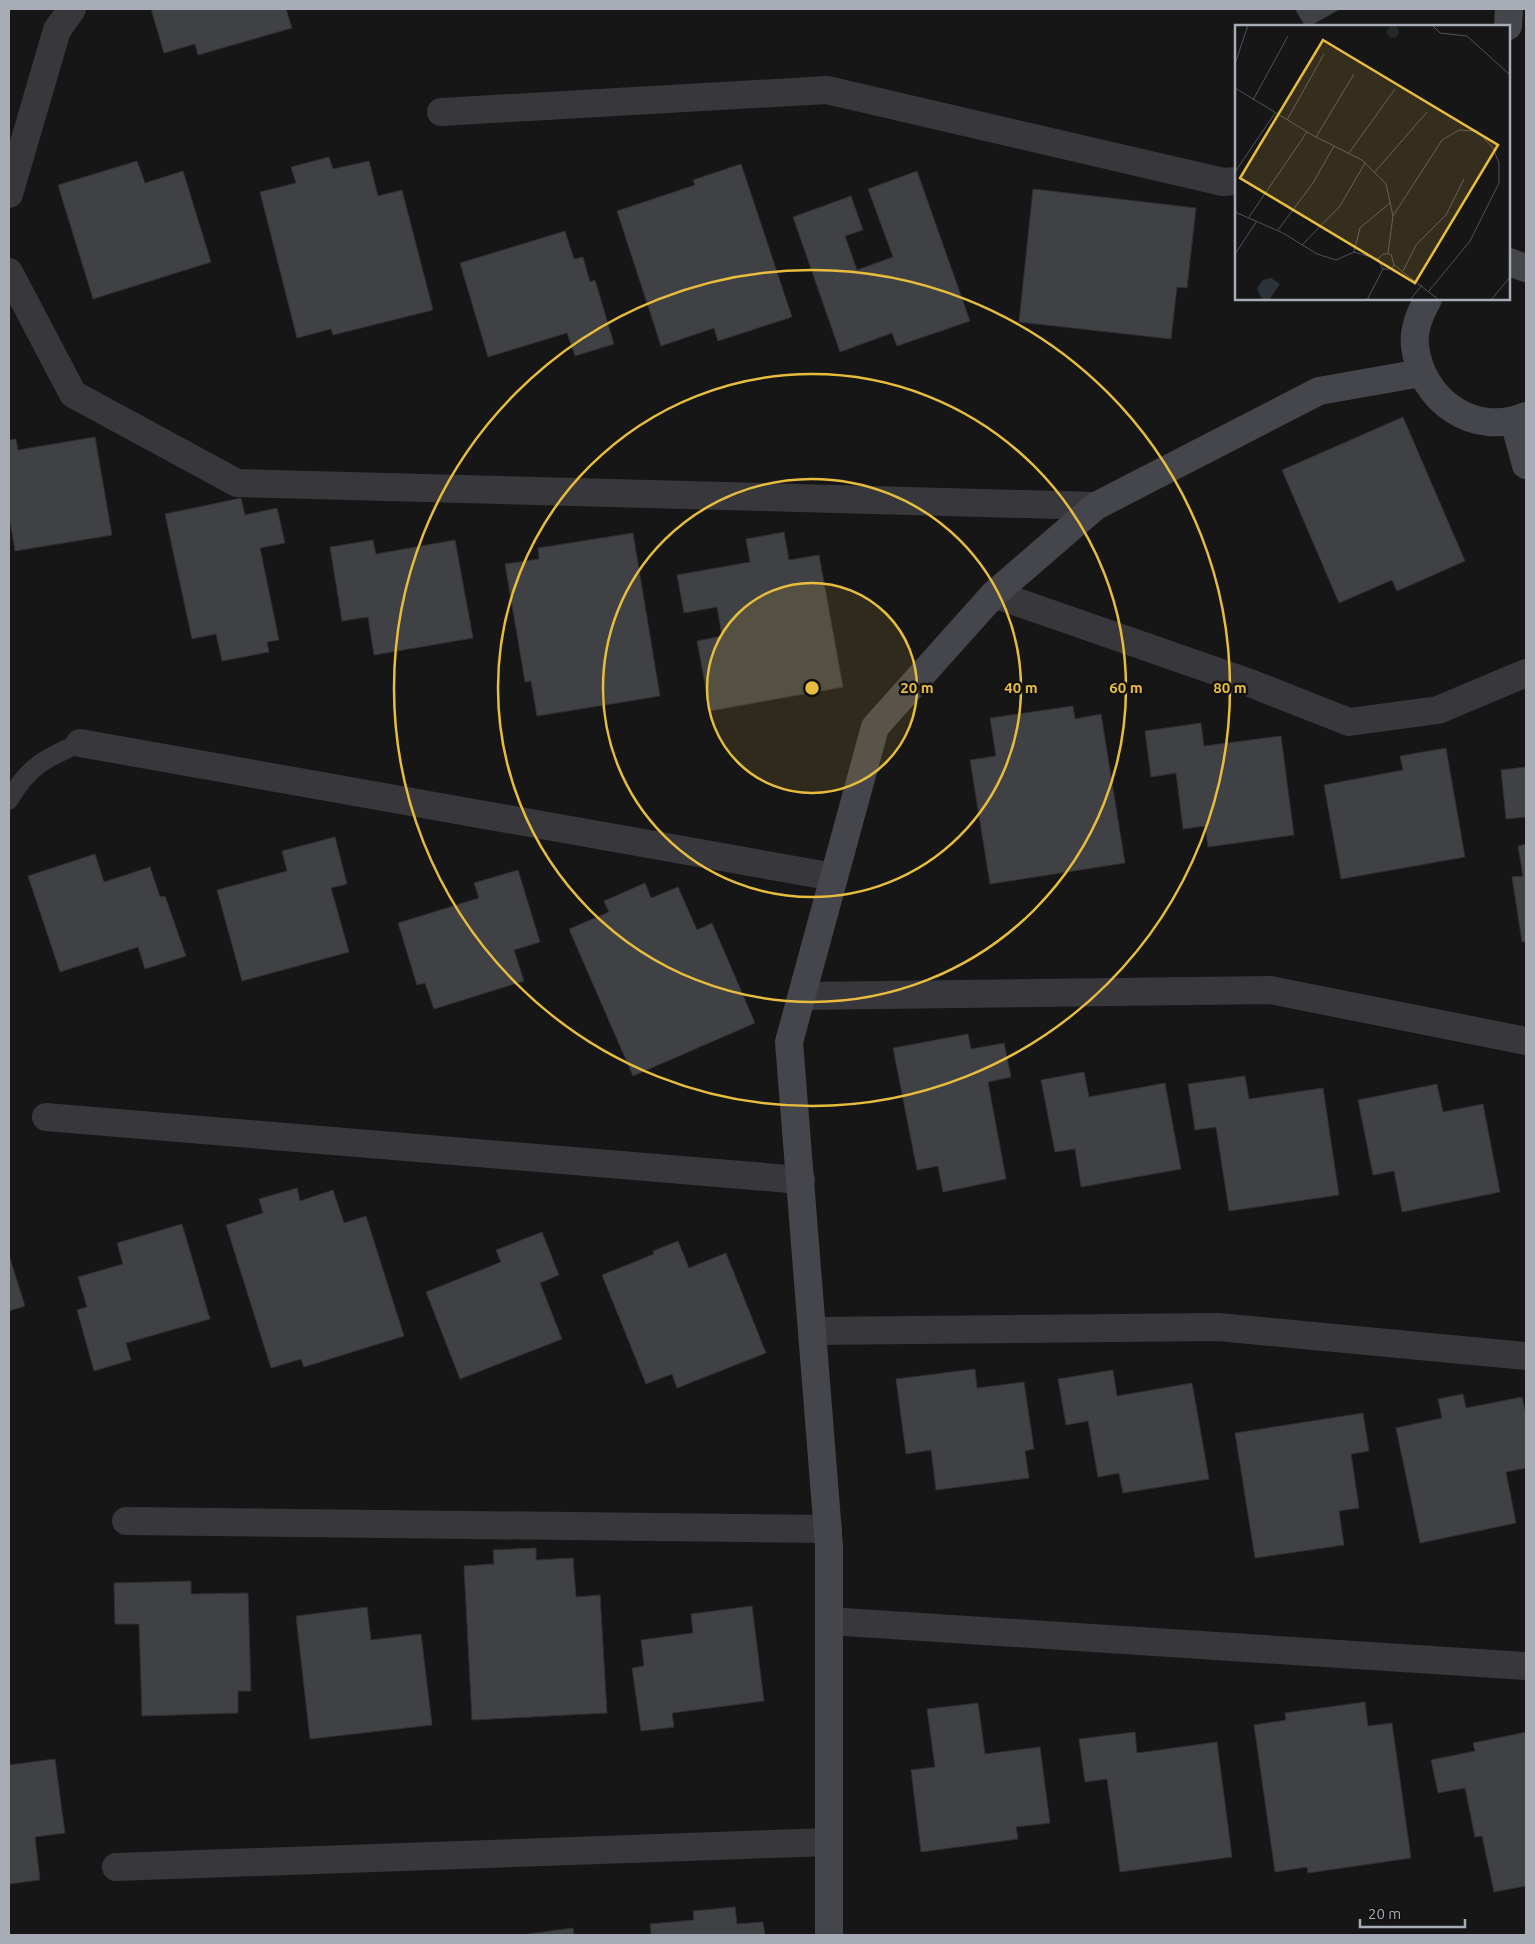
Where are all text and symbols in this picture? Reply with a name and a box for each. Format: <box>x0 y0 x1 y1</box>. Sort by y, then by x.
inset map <box>1235 25 1510 300</box>
centre of rings <box>803 679 821 697</box>
text: 20 m <box>900 679 934 696</box>
text: 40 m <box>1004 679 1038 696</box>
text: 60 m <box>1109 679 1143 696</box>
text: 80 m <box>1213 679 1247 696</box>
scale bar <box>1360 1896 1465 1928</box>
text: 20 m <box>1368 1905 1401 1922</box>

